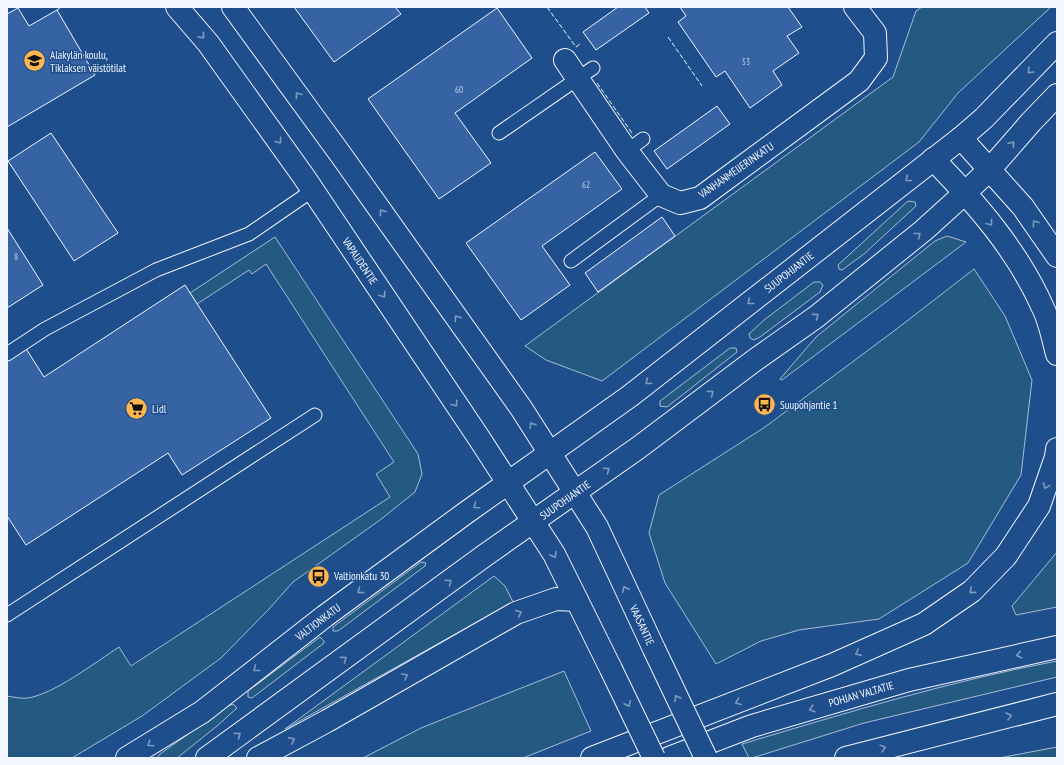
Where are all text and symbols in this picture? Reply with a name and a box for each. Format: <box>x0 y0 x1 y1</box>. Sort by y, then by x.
one-way arrow <box>198 31 205 39</box>
school or university icon: Alakylän koulu, Tiklaksen väistötilat <box>22 48 48 74</box>
place label: Alakylän koulu, Tiklaksen väistötilat <box>50 48 126 75</box>
house number: 53 <box>742 56 750 67</box>
one-way arrow <box>1027 66 1035 74</box>
house number: 60 <box>455 84 463 95</box>
one-way arrow <box>296 93 303 100</box>
one-way arrow <box>274 137 281 144</box>
street label: VANHANMEIJERINKATU <box>695 139 777 202</box>
one-way arrow <box>1007 141 1014 149</box>
one-way arrow <box>905 174 912 181</box>
house number: 62 <box>582 179 590 190</box>
one-way arrow <box>380 210 387 217</box>
one-way arrow <box>985 219 992 226</box>
one-way arrow <box>1033 221 1040 228</box>
one-way arrow <box>913 232 920 239</box>
street label: VAPAUDENTIE <box>339 234 381 287</box>
street label: SUUPOHJANTIE <box>761 248 817 296</box>
house number: 8 <box>14 251 18 262</box>
one-way arrow <box>378 291 385 298</box>
one-way arrow <box>748 298 755 305</box>
one-way arrow <box>812 314 819 321</box>
one-way arrow <box>454 315 462 322</box>
one-way arrow <box>645 378 652 385</box>
one-way arrow <box>707 390 714 397</box>
bus stop icon: Suupohjantie 1 <box>751 392 777 418</box>
supermarket icon: Lidl <box>123 396 149 422</box>
place label: Suupohjantie 1 <box>780 398 838 412</box>
one-way arrow <box>450 399 457 406</box>
place label: Lidl <box>152 402 167 416</box>
one-way arrow <box>529 422 536 429</box>
one-way arrow <box>603 467 610 475</box>
street label: SUUPOHJANTIE <box>537 477 593 523</box>
one-way arrow <box>1042 482 1050 489</box>
one-way arrow <box>473 501 480 509</box>
one-way arrow <box>549 551 557 558</box>
bus stop icon: Valtionkatu 30 <box>305 563 331 589</box>
place label: Valtionkatu 30 <box>333 569 389 583</box>
one-way arrow <box>444 580 451 587</box>
one-way arrow <box>622 585 630 593</box>
one-way arrow <box>357 586 364 593</box>
one-way arrow <box>969 586 976 593</box>
street label: VALTIONKATU <box>292 600 344 644</box>
street label: VAASANTIE <box>626 602 658 648</box>
one-way arrow <box>514 610 522 618</box>
one-way arrow <box>855 648 863 656</box>
one-way arrow <box>1016 650 1023 659</box>
one-way arrow <box>339 657 346 664</box>
one-way arrow <box>254 665 261 672</box>
one-way arrow <box>401 674 409 681</box>
street label: POHJAN VALTATIE <box>827 678 895 710</box>
one-way arrow <box>674 694 682 702</box>
one-way arrow <box>734 697 741 705</box>
one-way arrow <box>623 700 631 707</box>
one-way arrow <box>809 704 816 713</box>
one-way arrow <box>1005 712 1012 721</box>
one-way arrow <box>234 733 241 740</box>
one-way arrow <box>288 737 295 744</box>
one-way arrow <box>147 739 154 746</box>
one-way arrow <box>880 744 887 753</box>

